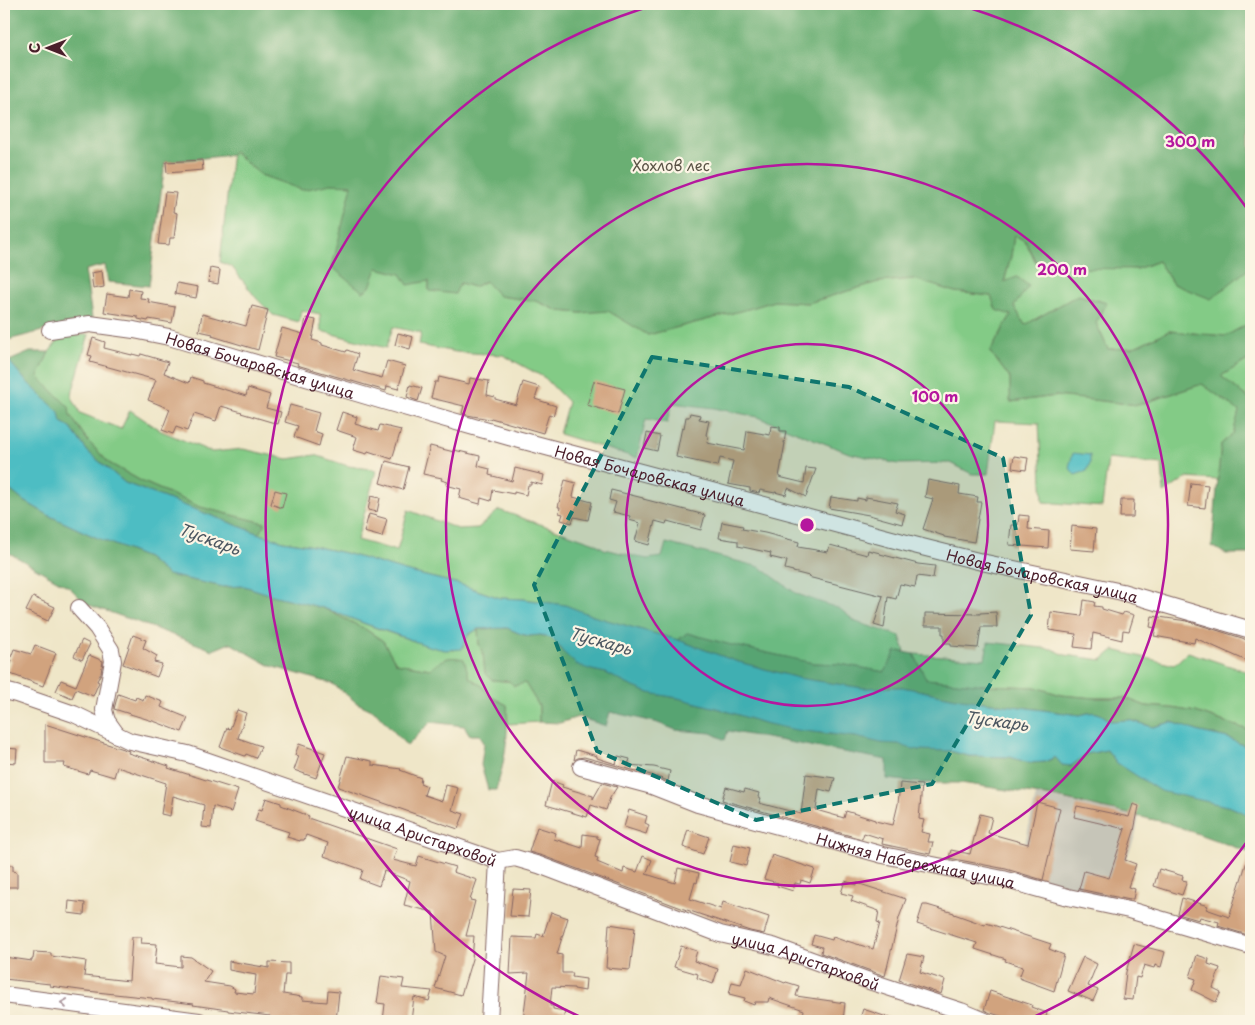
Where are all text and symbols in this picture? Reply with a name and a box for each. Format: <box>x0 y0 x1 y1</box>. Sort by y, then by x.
north arrow <box>22 22 72 72</box>
text: С <box>24 43 45 53</box>
text: 300 m <box>1165 129 1215 152</box>
park label: Хохлов лес <box>632 153 710 176</box>
text: 200 m <box>1037 257 1087 280</box>
street label: Новая Бочаровская улица <box>163 325 358 404</box>
text: 100 m <box>912 384 958 407</box>
street label: Новая Бочаровская улица <box>552 438 748 511</box>
water label: Тускарь <box>176 516 245 560</box>
centre of rings <box>798 516 816 534</box>
street label: Новая Бочаровская улица <box>944 542 1142 608</box>
water label: Тускарь <box>567 620 636 661</box>
water label: Тускарь <box>964 704 1031 736</box>
street label: улица Аристарховой <box>346 799 500 871</box>
street label: Нижняя Набережная улица <box>814 826 1019 894</box>
street label: улица Аристарховой <box>730 926 883 995</box>
one-way arrow <box>59 998 67 1009</box>

